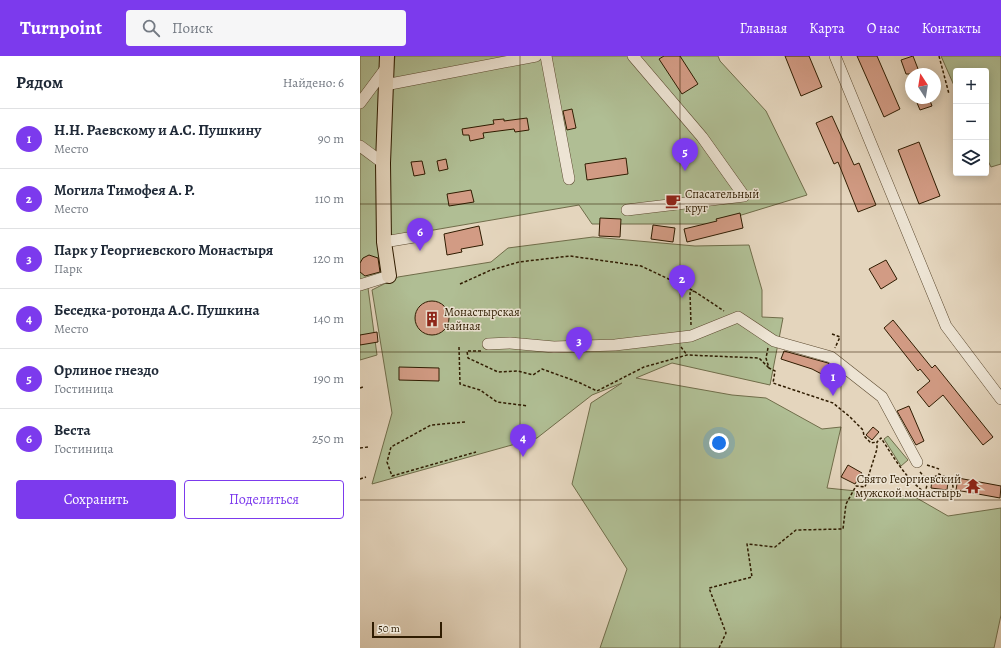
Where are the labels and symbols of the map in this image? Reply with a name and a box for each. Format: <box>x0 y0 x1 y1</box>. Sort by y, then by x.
north arrow <box>905 68 941 104</box>
pin: 5 <box>672 138 698 171</box>
place label: Спасательный круг <box>685 186 759 216</box>
cafe icon: Спасательный круг <box>664 192 682 210</box>
pin: 6 <box>407 218 433 251</box>
pin: 2 <box>669 265 695 298</box>
place label: Монастырская чайная <box>444 304 520 334</box>
building icon: Монастырская чайная <box>423 310 441 328</box>
pin: 3 <box>566 327 592 360</box>
pin: 1 <box>820 363 846 396</box>
pin: 4 <box>510 424 536 457</box>
your location <box>709 433 729 453</box>
place label: Свято Георгиевский мужской монастырь <box>855 471 962 501</box>
temple icon: Свято Георгиевский мужской монастырь <box>964 477 982 495</box>
scale bar <box>372 620 442 639</box>

